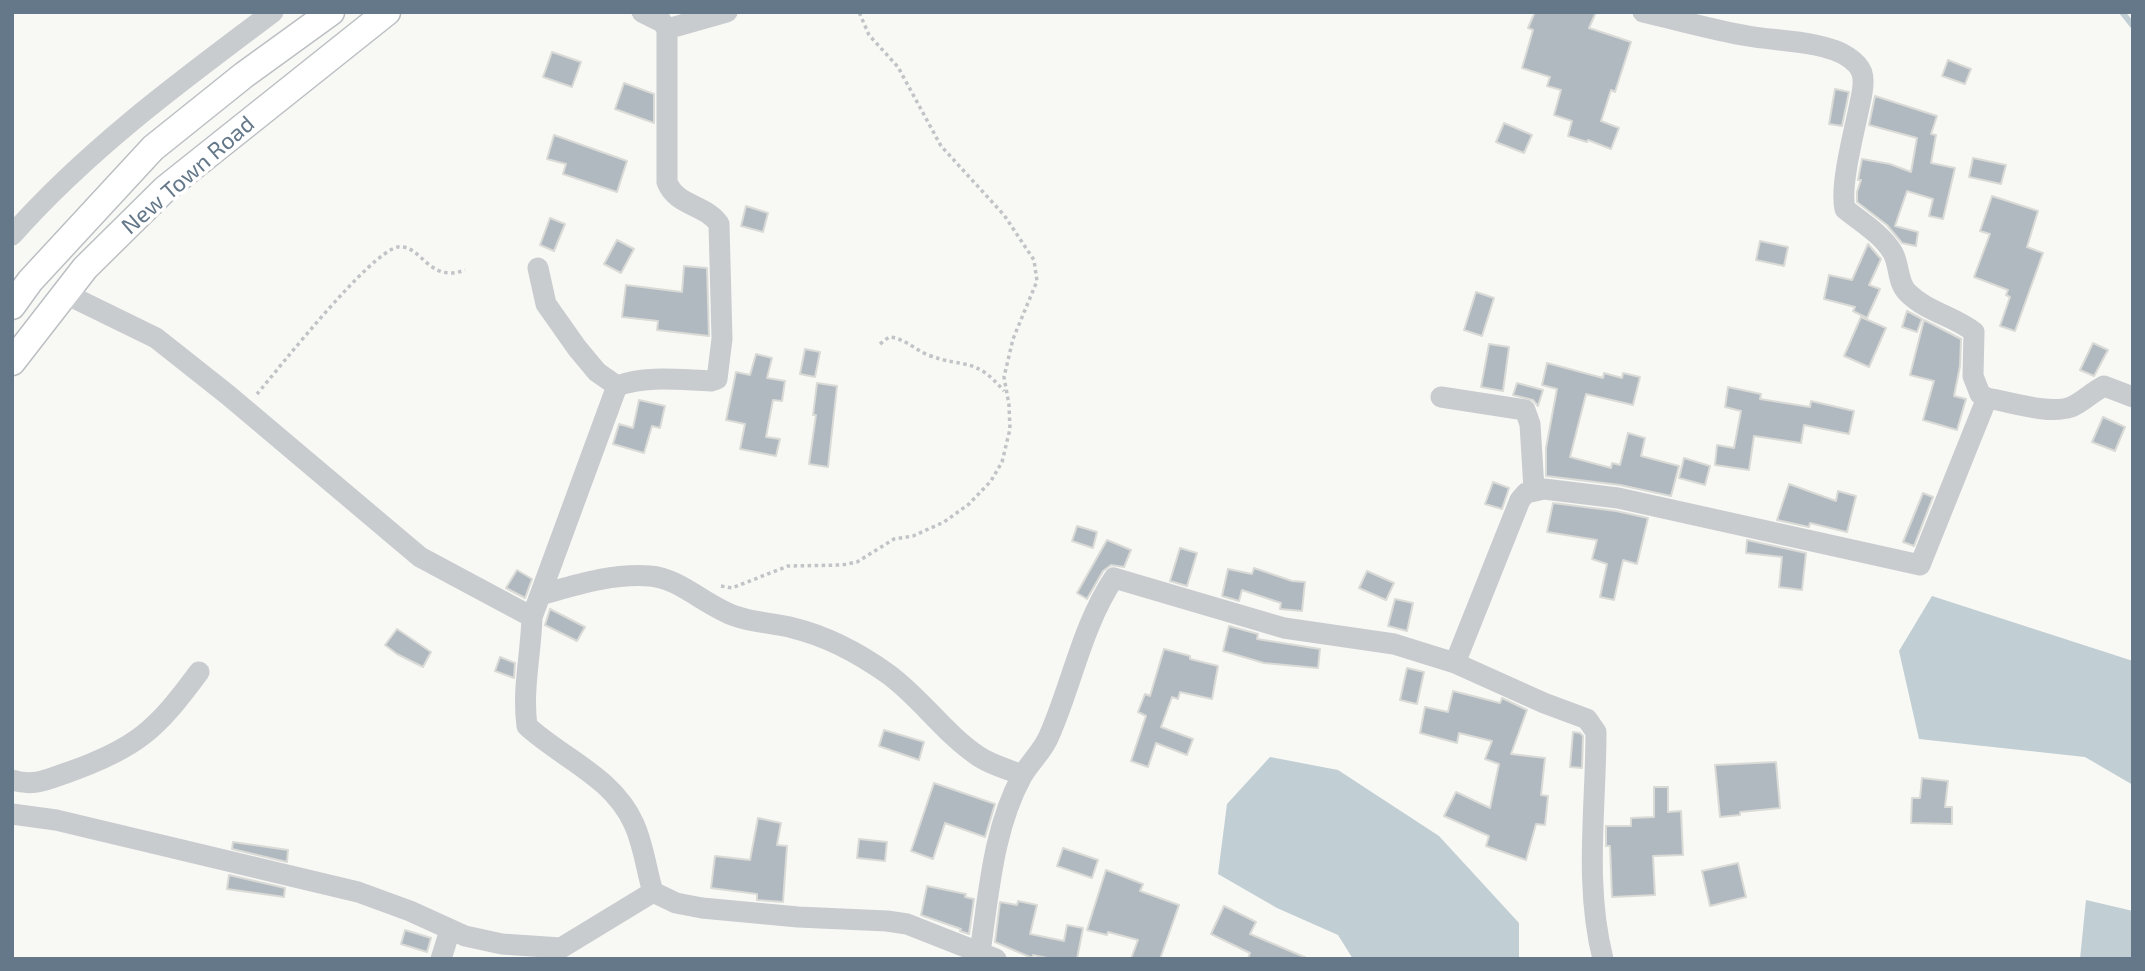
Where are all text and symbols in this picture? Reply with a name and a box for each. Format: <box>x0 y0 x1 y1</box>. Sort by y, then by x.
street label: New Town Road <box>116 110 260 240</box>

